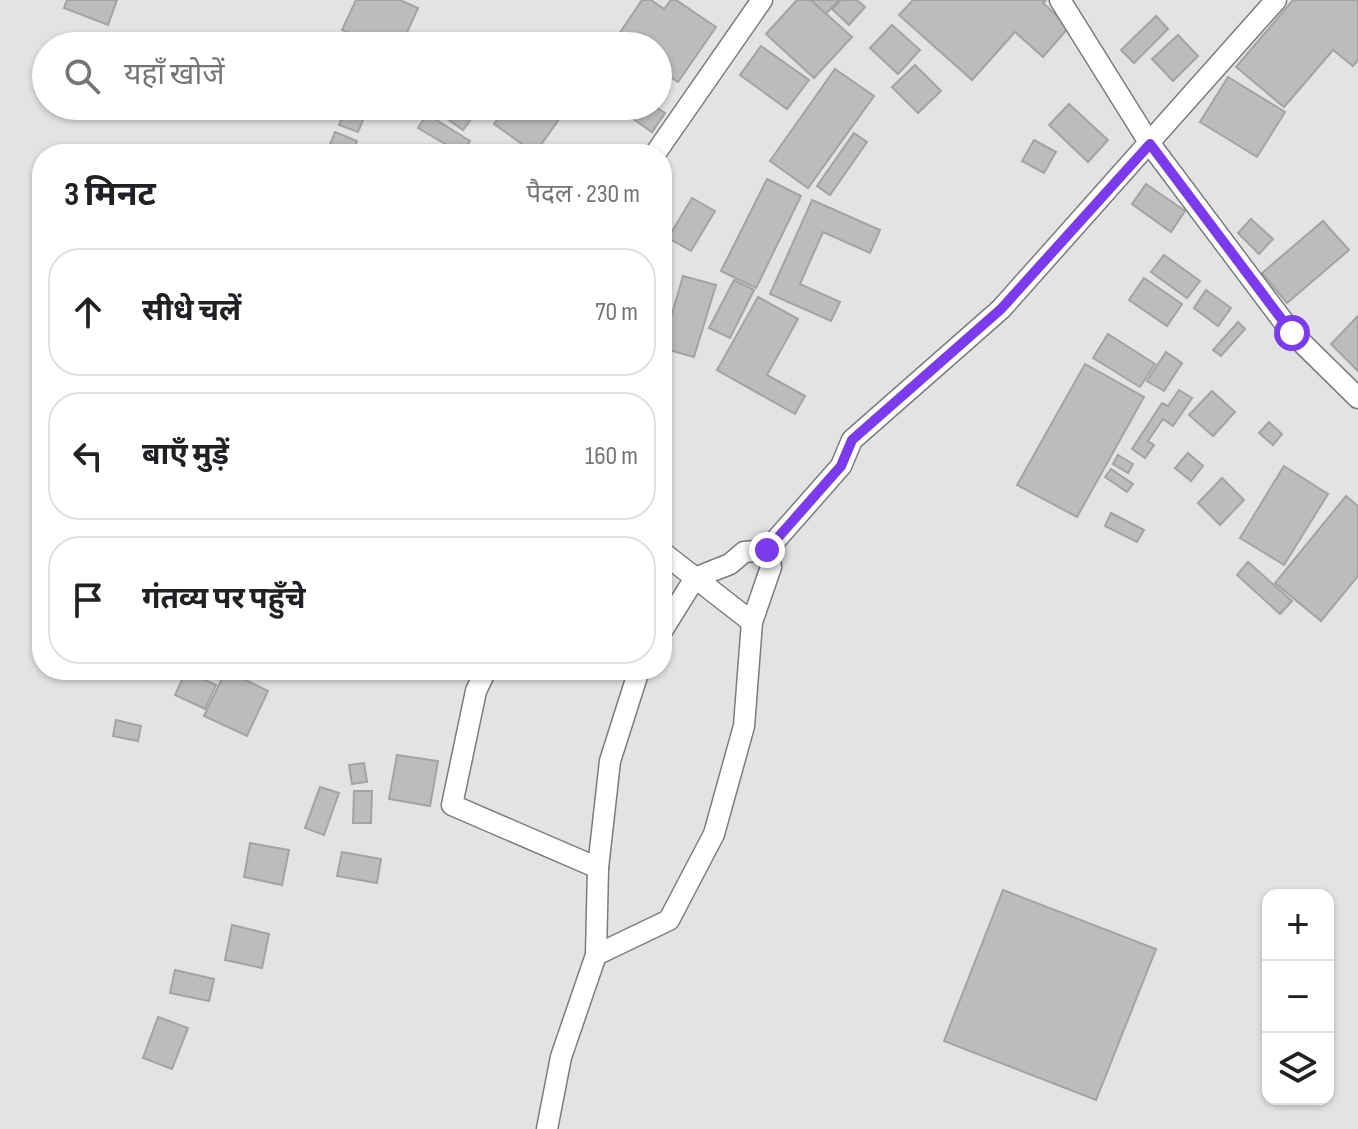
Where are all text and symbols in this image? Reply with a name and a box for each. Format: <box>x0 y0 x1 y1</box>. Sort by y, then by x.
search box <box>32 32 672 120</box>
icon: search <box>60 54 104 98</box>
text: यहाँ खोजें <box>124 57 224 93</box>
text: 3 मिनट <box>64 174 156 215</box>
text: पैदल · 230 m <box>526 179 640 210</box>
icon: ahead <box>66 290 110 334</box>
text: सीधे चलें <box>142 293 241 329</box>
text: 70 m <box>595 297 638 328</box>
route start <box>1274 315 1310 351</box>
icon: left <box>66 434 110 478</box>
text: बाएँ मुड़ें <box>142 437 229 473</box>
text: 160 m <box>585 441 638 472</box>
route end <box>749 532 785 568</box>
icon: arrive <box>66 578 110 622</box>
text: गंतव्य पर पहुँचे <box>142 581 306 617</box>
map controls <box>1262 889 1334 1105</box>
button: + <box>1262 889 1334 961</box>
button: − <box>1262 961 1334 1033</box>
button: layers <box>1262 1033 1334 1105</box>

